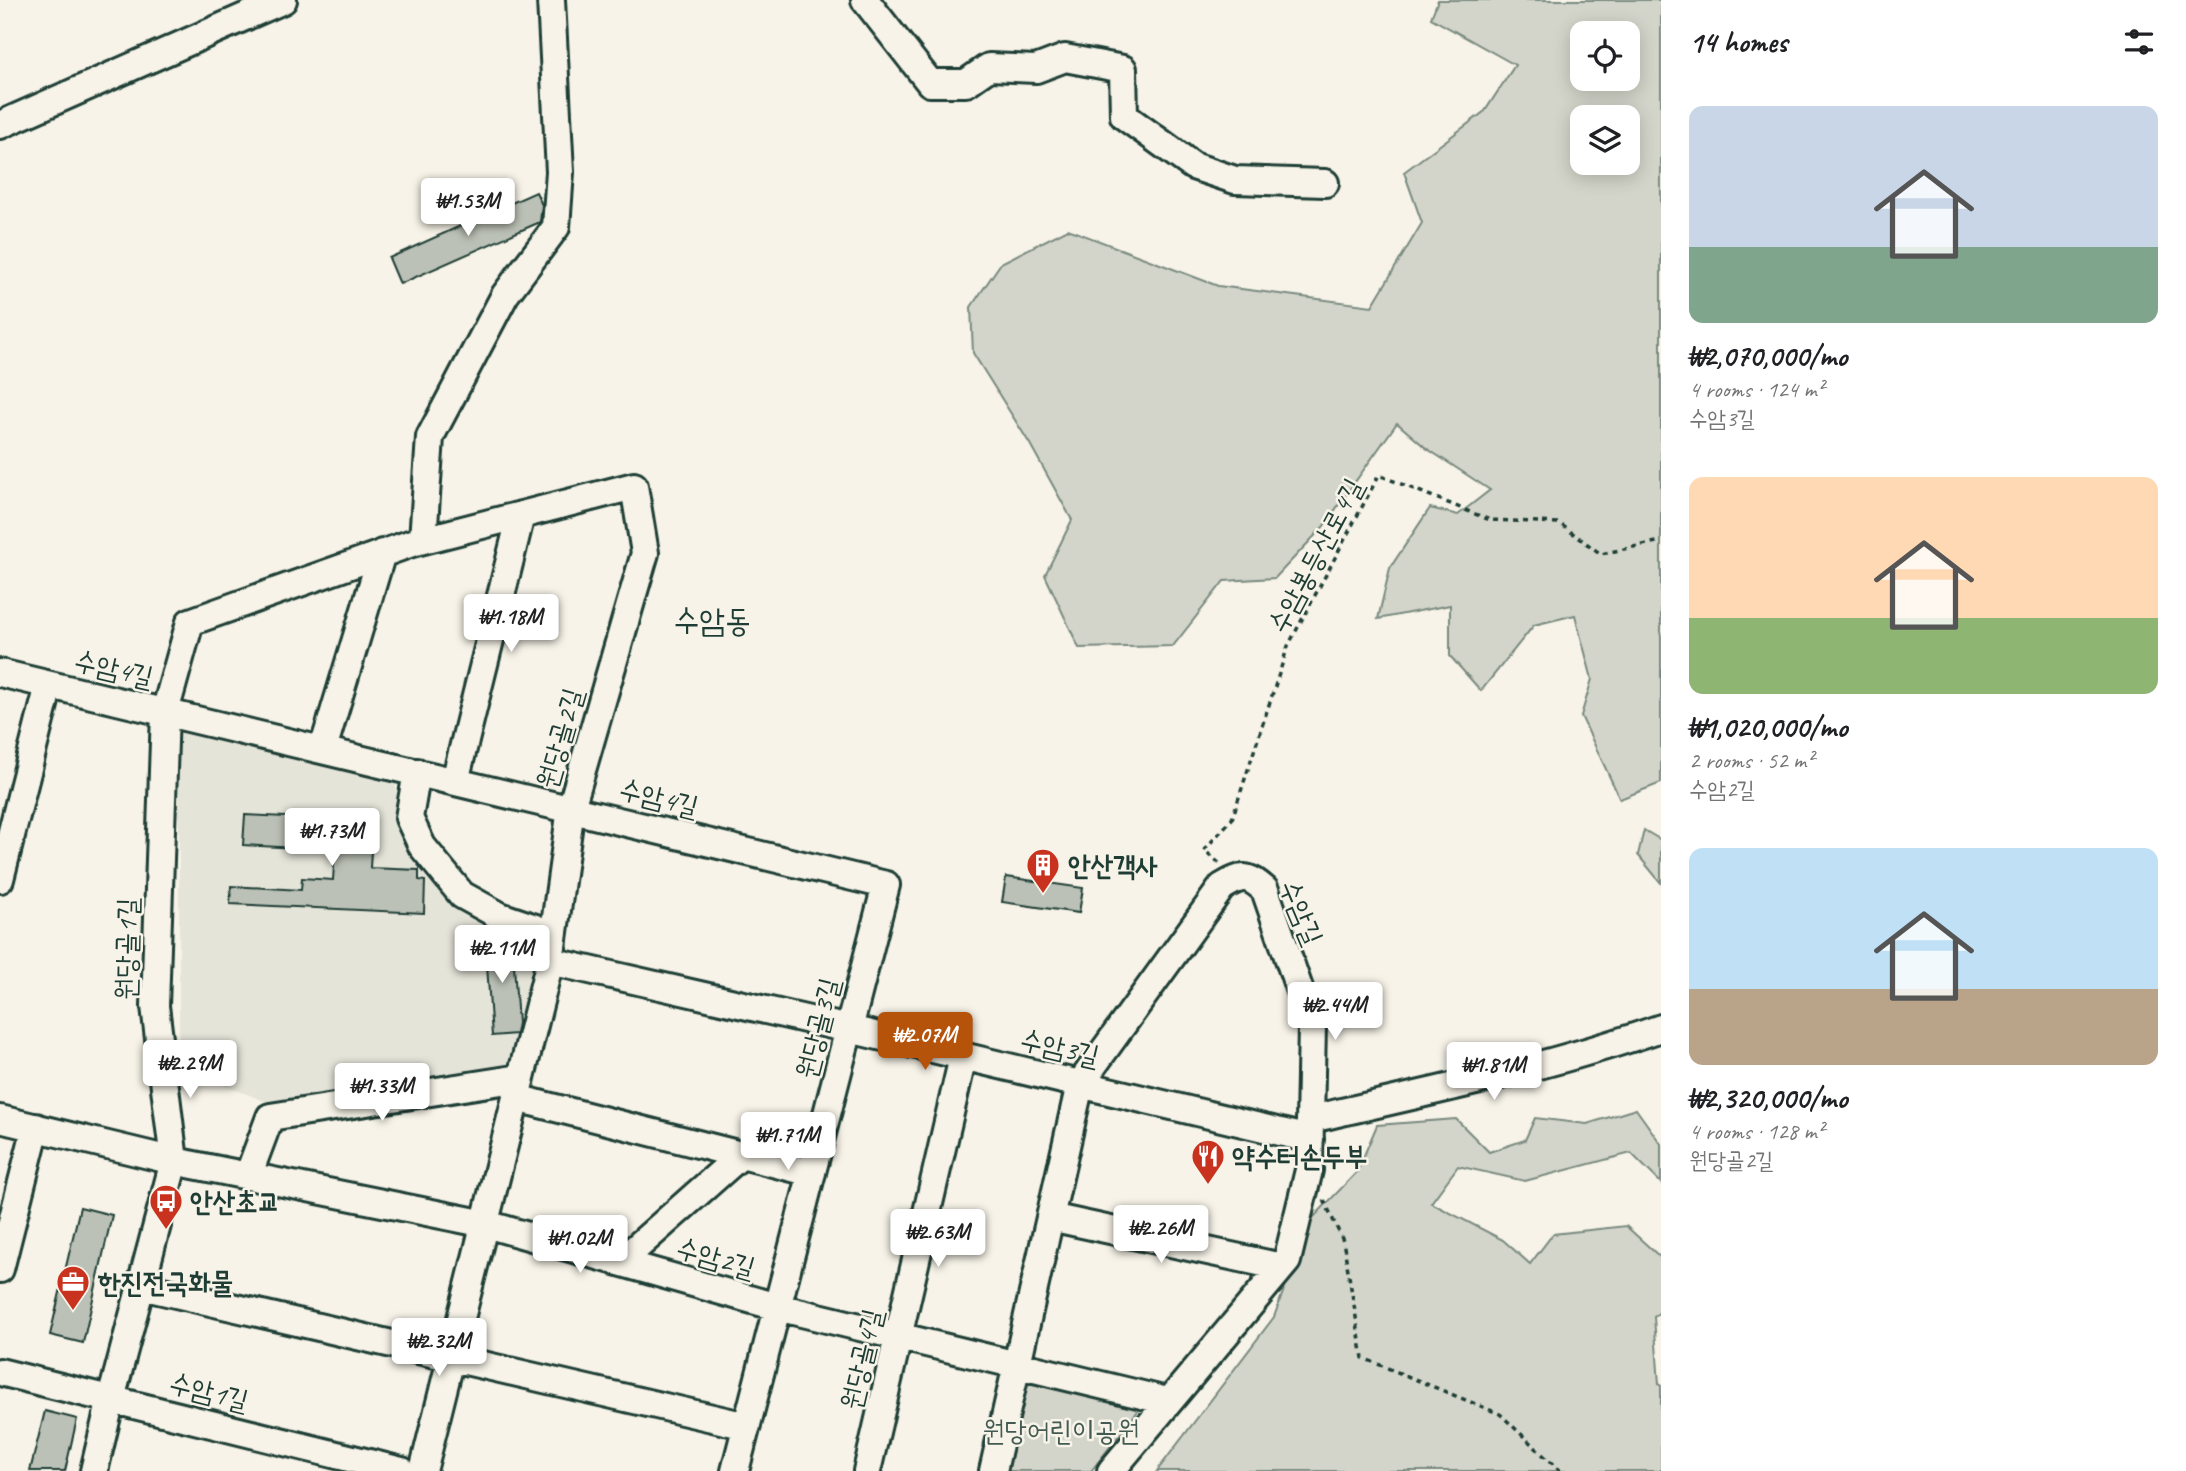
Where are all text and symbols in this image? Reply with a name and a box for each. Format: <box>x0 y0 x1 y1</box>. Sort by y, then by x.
map controls <box>1570 21 1640 175</box>
button: locate <box>1570 21 1640 91</box>
text: 14 homes <box>1689 23 1787 61</box>
icon: filters <box>2120 23 2158 61</box>
button: layers <box>1570 105 1640 175</box>
icon: home <box>1861 151 1987 277</box>
pin: ₩1.53M <box>411 178 525 238</box>
text: ₩1.53M <box>437 186 499 215</box>
text: ₩2,070,000/mo <box>1689 337 1847 375</box>
text: 4 rooms · 124 m² <box>1689 375 1824 404</box>
text: 수암3길 <box>1689 404 1755 433</box>
street label: 수암봉등산로4길 <box>1260 472 1371 639</box>
icon: home <box>1861 522 1987 648</box>
pin: ₩1.18M <box>454 594 568 654</box>
district label: 수암동 <box>673 600 751 641</box>
text: ₩1.18M <box>480 602 542 631</box>
street label: 수암4길 <box>71 642 157 695</box>
street label: 원당골2길 <box>528 684 590 792</box>
text: ₩1,020,000/mo <box>1689 708 1847 746</box>
text: 2 rooms · 52 m² <box>1689 746 1813 775</box>
street label: 수암4길 <box>616 771 702 824</box>
text: 수암2길 <box>1689 775 1755 804</box>
pin: ₩1.73M <box>275 808 389 868</box>
text: ₩1.73M <box>301 816 363 845</box>
building icon: 안산객사 <box>1024 846 1062 895</box>
place label: 안산객사 <box>1068 848 1158 883</box>
street label: 수암길 <box>1272 874 1331 950</box>
icon: home <box>1861 893 1987 1019</box>
street label: 원당골1길 <box>108 897 145 1001</box>
pin: ₩2.11M <box>445 926 559 985</box>
text: ₩2.11M <box>471 933 533 962</box>
street label: 원당골3길 <box>788 974 847 1082</box>
pin: ₩2.44M <box>1278 982 1392 1042</box>
text: ₩2.44M <box>1304 990 1366 1019</box>
pin: ₩2.07M <box>868 1012 982 1072</box>
text: ₩2.07M <box>894 1020 956 1049</box>
street label: 수암3길 <box>1017 1021 1103 1074</box>
pin: ₩2.29M <box>133 1040 247 1100</box>
pin: ₩1.81M <box>1437 1042 1551 1102</box>
text: ₩2.29M <box>159 1048 221 1077</box>
text: ₩1.81M <box>1463 1050 1525 1079</box>
pin: ₩1.33M <box>325 1064 439 1123</box>
text: ₩1.33M <box>351 1071 413 1100</box>
text: ₩2,320,000/mo <box>1689 1079 1847 1117</box>
pin: ₩1.71M <box>731 1112 845 1172</box>
text: 4 rooms · 128 m² <box>1689 1117 1824 1146</box>
text: ₩1.71M <box>757 1120 819 1149</box>
restaurant icon: 약수터손두부 <box>1189 1137 1227 1186</box>
place label: 약수터손두부 <box>1232 1139 1367 1174</box>
text: 원당골2길 <box>1689 1146 1773 1175</box>
bus stop icon: 안산초교 <box>147 1182 185 1231</box>
place label: 안산초교 <box>190 1184 280 1219</box>
pin: ₩2.26M <box>1104 1206 1218 1265</box>
pin: ₩2.63M <box>881 1210 995 1269</box>
text: ₩2.26M <box>1129 1213 1193 1242</box>
pin: ₩1.02M <box>523 1216 637 1275</box>
text: ₩2.63M <box>906 1217 970 1246</box>
text: ₩1.02M <box>549 1223 611 1252</box>
street label: 수암2길 <box>672 1230 759 1285</box>
office icon: 한진전국화물 <box>54 1263 92 1312</box>
place label: 한진전국화물 <box>97 1265 233 1300</box>
street label: 원당골4길 <box>833 1305 890 1413</box>
pin: ₩2.32M <box>382 1318 496 1378</box>
text: ₩2.32M <box>408 1326 470 1355</box>
street label: 수암1길 <box>166 1365 252 1418</box>
park label: 원당어린이공원 <box>982 1413 1140 1448</box>

